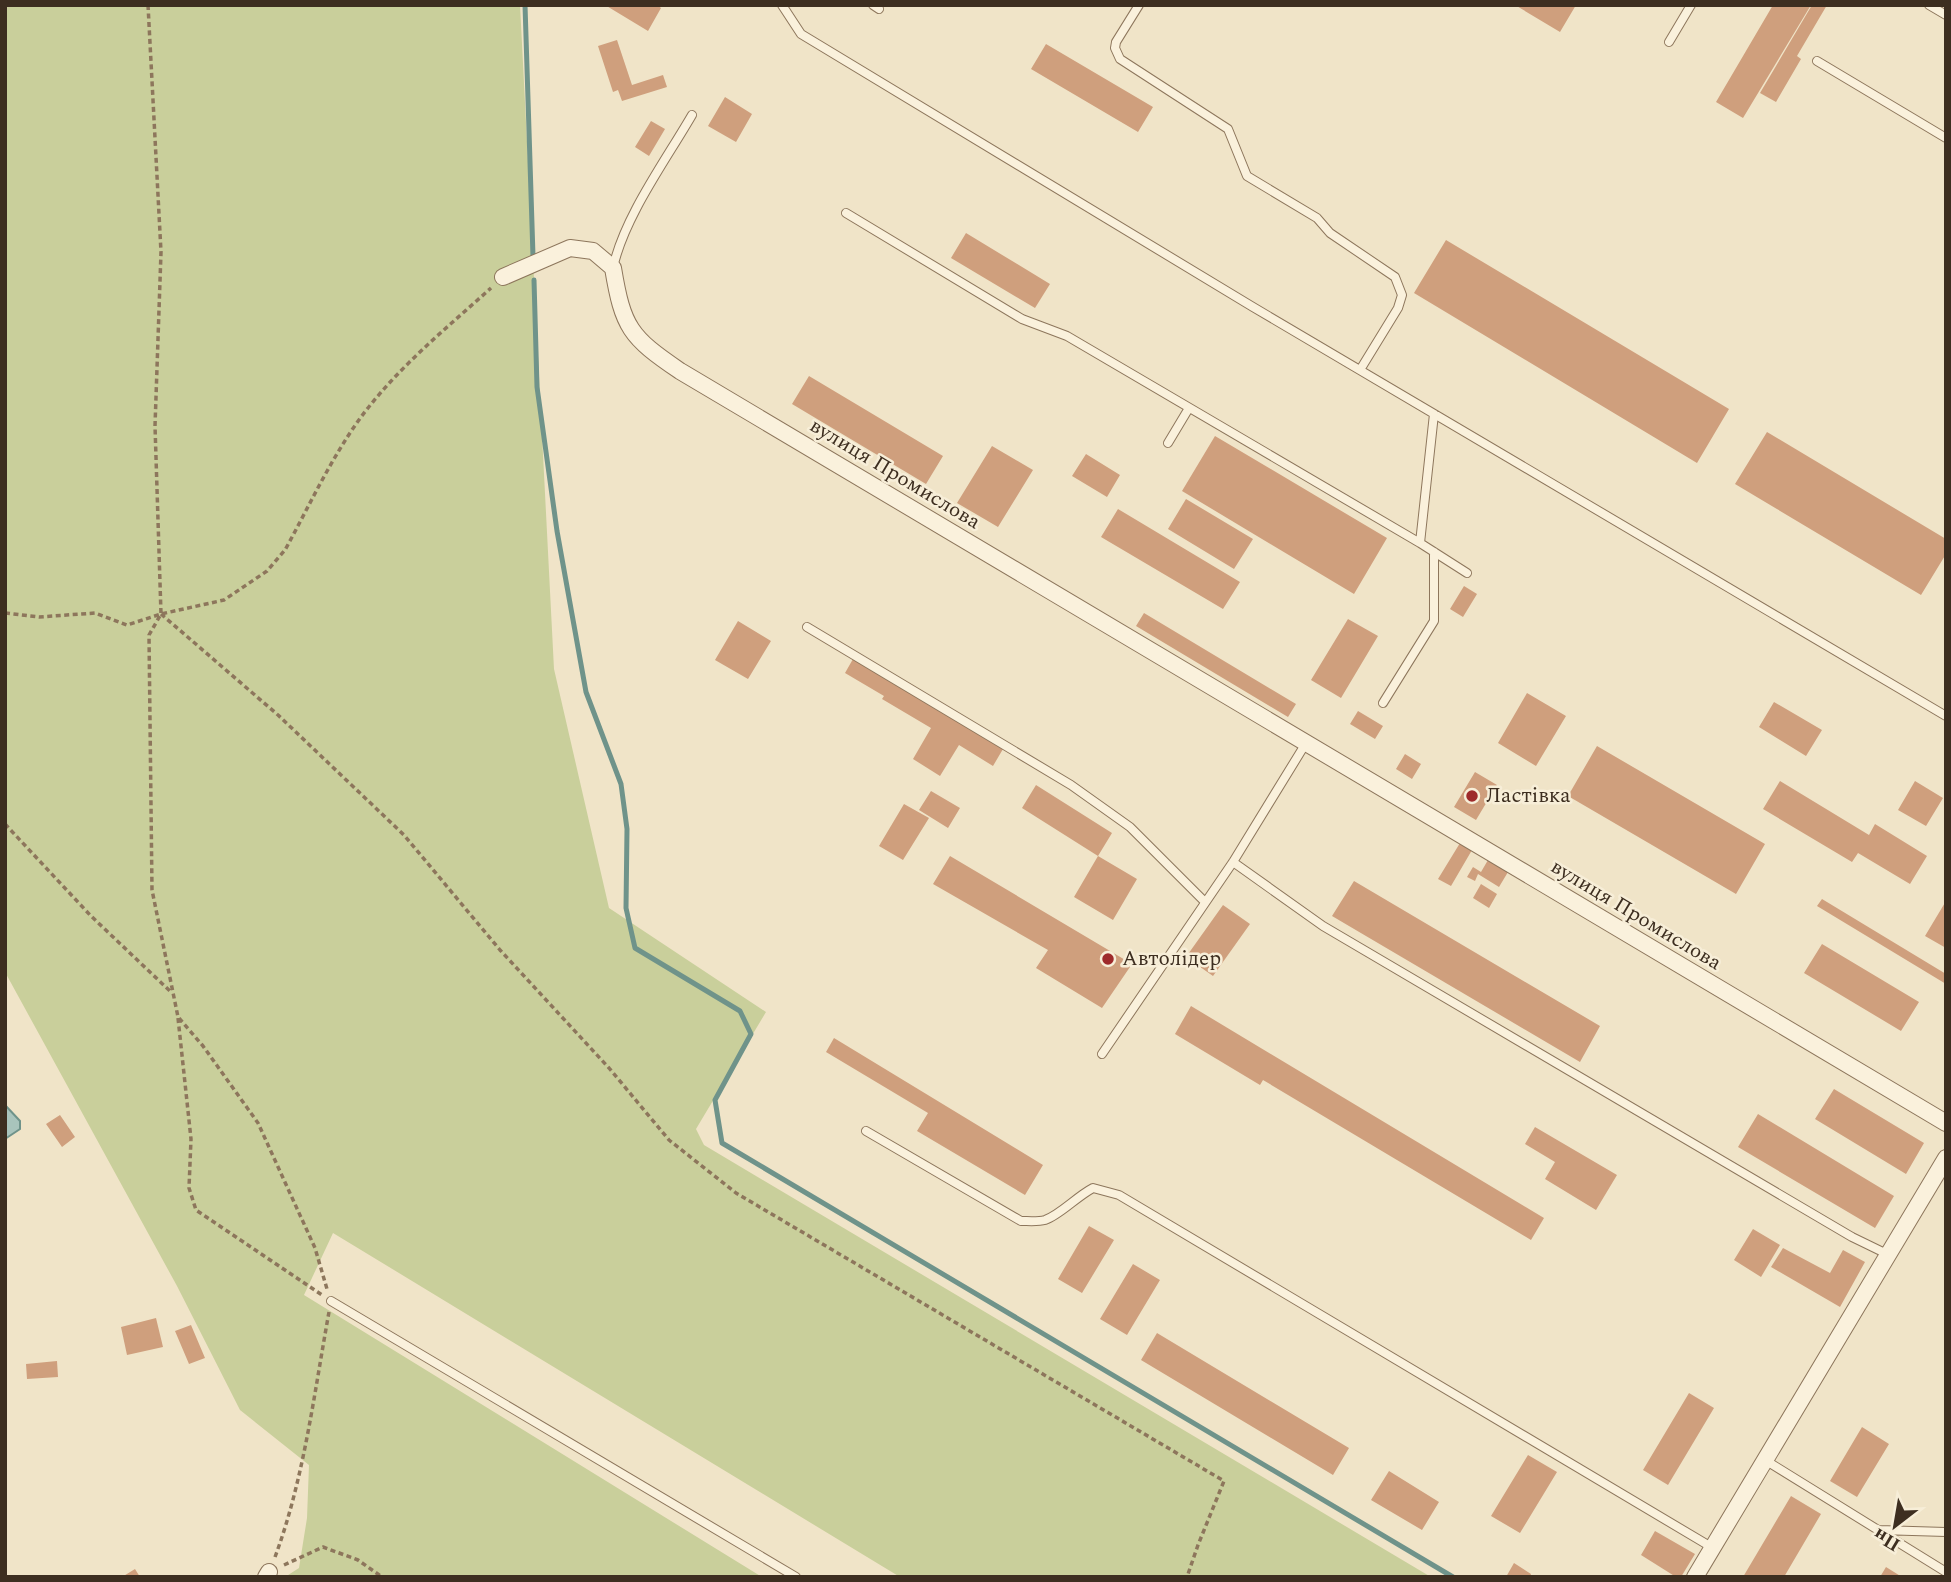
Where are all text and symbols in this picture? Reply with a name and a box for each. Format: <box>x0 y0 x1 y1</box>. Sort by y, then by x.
street label: вулиця Промислова <box>803 410 987 538</box>
place label: Ластівка <box>1486 780 1571 812</box>
marker: Ластівка <box>1464 788 1480 804</box>
street label: вулиця Промислова <box>1544 851 1728 979</box>
place label: Автолідер <box>1122 943 1221 975</box>
marker: Автолідер <box>1100 951 1116 967</box>
north arrow <box>1860 1491 1930 1561</box>
text: Пн <box>1868 1520 1906 1559</box>

